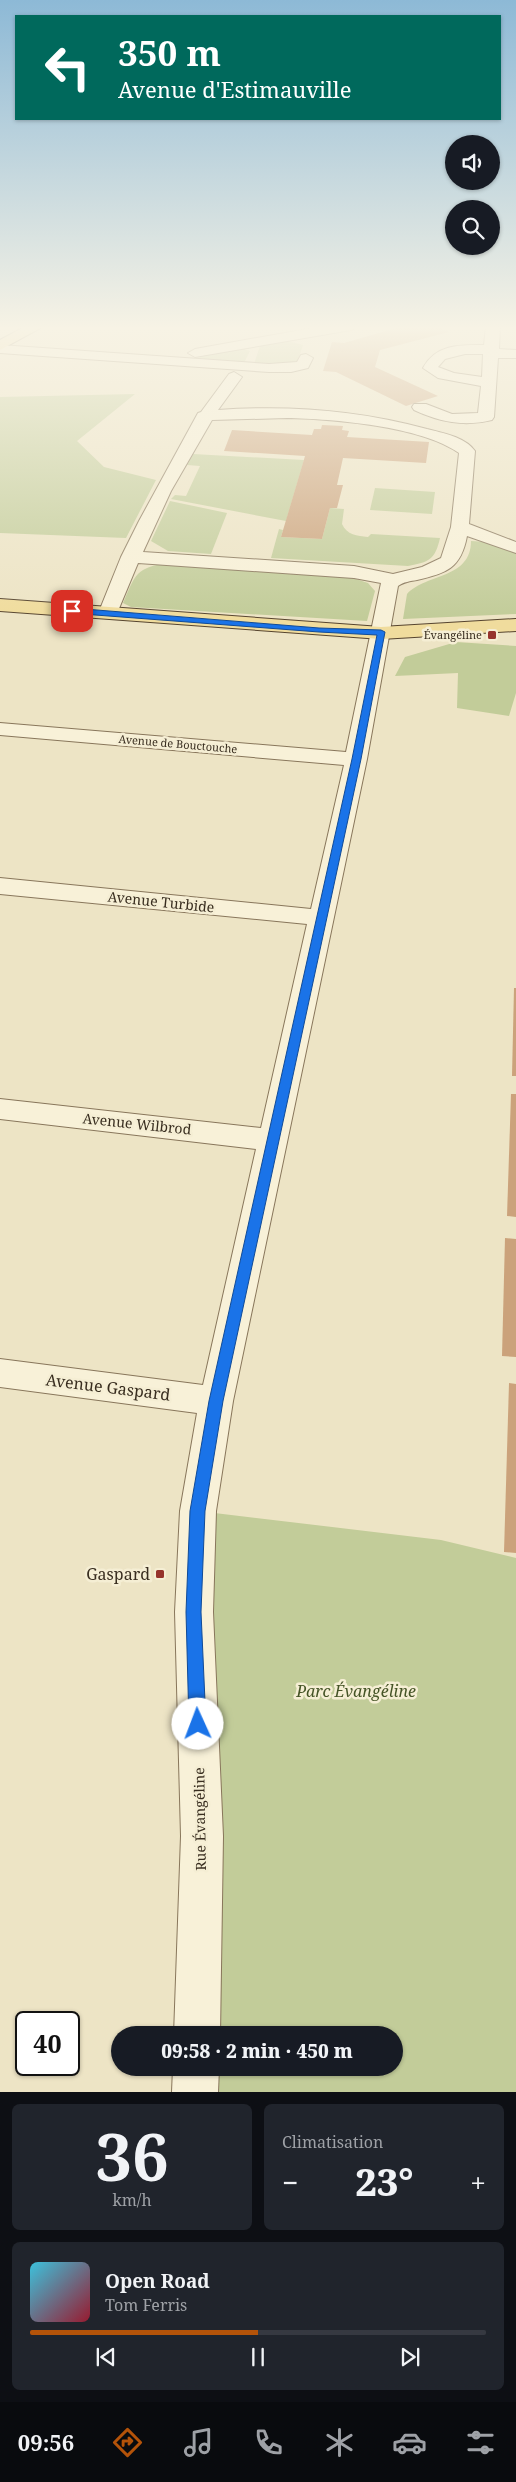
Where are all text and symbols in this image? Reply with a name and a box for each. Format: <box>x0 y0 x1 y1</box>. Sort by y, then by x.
text: 350 m <box>118 29 221 76</box>
icon: left <box>35 35 100 100</box>
text: Avenue d'Estimauville <box>118 74 351 104</box>
map controls <box>445 135 500 255</box>
button: sound <box>445 135 500 190</box>
button: search <box>445 200 500 255</box>
pin <box>51 590 93 632</box>
icon: arrive <box>58 597 86 625</box>
place label: Évangéline <box>424 627 482 642</box>
marker: Évangéline <box>486 629 498 641</box>
street label: Avenue de Bouctouche <box>118 731 238 756</box>
street label: Avenue Turbide <box>107 886 215 917</box>
street label: Avenue Wilbrod <box>82 1108 193 1139</box>
street label: Avenue Gaspard <box>45 1368 172 1406</box>
place label: Gaspard <box>86 1563 150 1585</box>
marker: Gaspard <box>154 1568 166 1580</box>
park label: Parc Évangéline <box>295 1680 416 1702</box>
position arrow <box>171 1697 223 1749</box>
street label: Rue Évangéline <box>189 1767 210 1871</box>
speed limit sign: 40 <box>15 2011 80 2076</box>
text: 09:58 · 2 min · 450 m <box>161 2038 353 2064</box>
text: 36 <box>95 2112 169 2200</box>
text: Climatisation <box>282 2131 383 2153</box>
text: 23° <box>355 2155 413 2207</box>
text: − <box>282 2163 298 2201</box>
text: + <box>470 2163 486 2201</box>
text: km/h <box>112 2189 152 2211</box>
text: Open Road <box>105 2268 210 2294</box>
text: Tom Ferris <box>105 2294 187 2316</box>
icon: previous <box>92 2343 120 2371</box>
icon: pause <box>244 2343 272 2371</box>
icon: next <box>396 2343 424 2371</box>
icon: directions <box>110 2425 145 2460</box>
icon: music <box>181 2425 216 2460</box>
icon: phone <box>251 2425 286 2460</box>
icon: climate <box>322 2425 357 2460</box>
icon: car <box>392 2425 427 2460</box>
icon: filters <box>463 2425 498 2460</box>
text: 09:56 <box>18 2427 74 2457</box>

